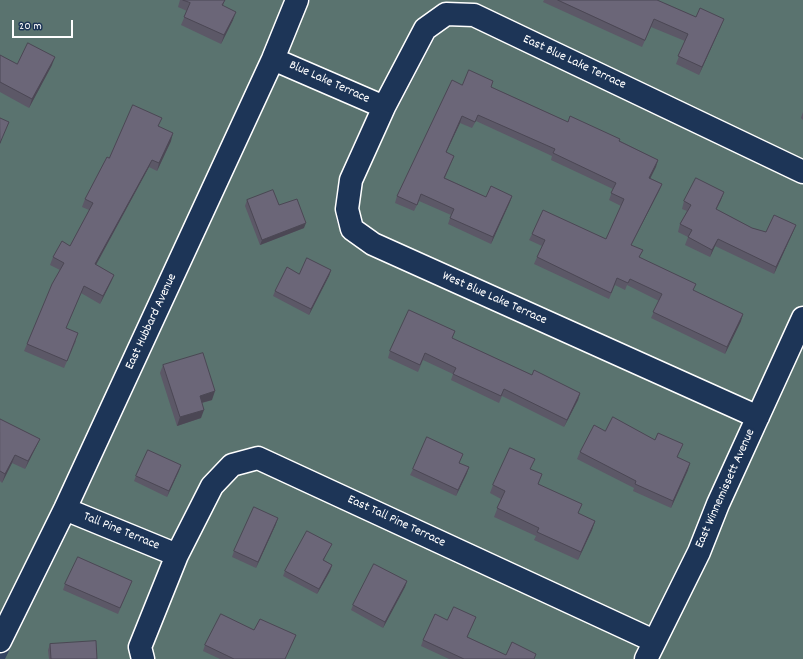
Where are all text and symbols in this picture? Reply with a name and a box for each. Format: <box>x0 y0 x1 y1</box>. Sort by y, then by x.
scale bar <box>14 12 75 38</box>
text: 20 m <box>19 18 42 35</box>
street label: East Blue Lake Terrace <box>520 32 628 94</box>
street label: Blue Lake Terrace <box>286 58 372 108</box>
street label: West Blue Lake Terrace <box>439 269 549 329</box>
street label: East Hubbard Avenue <box>123 271 181 373</box>
street label: East Winnemissett Avenue <box>693 427 759 551</box>
street label: East Tall Pine Terrace <box>345 492 447 552</box>
street label: Tall Pine Terrace <box>81 510 161 554</box>

